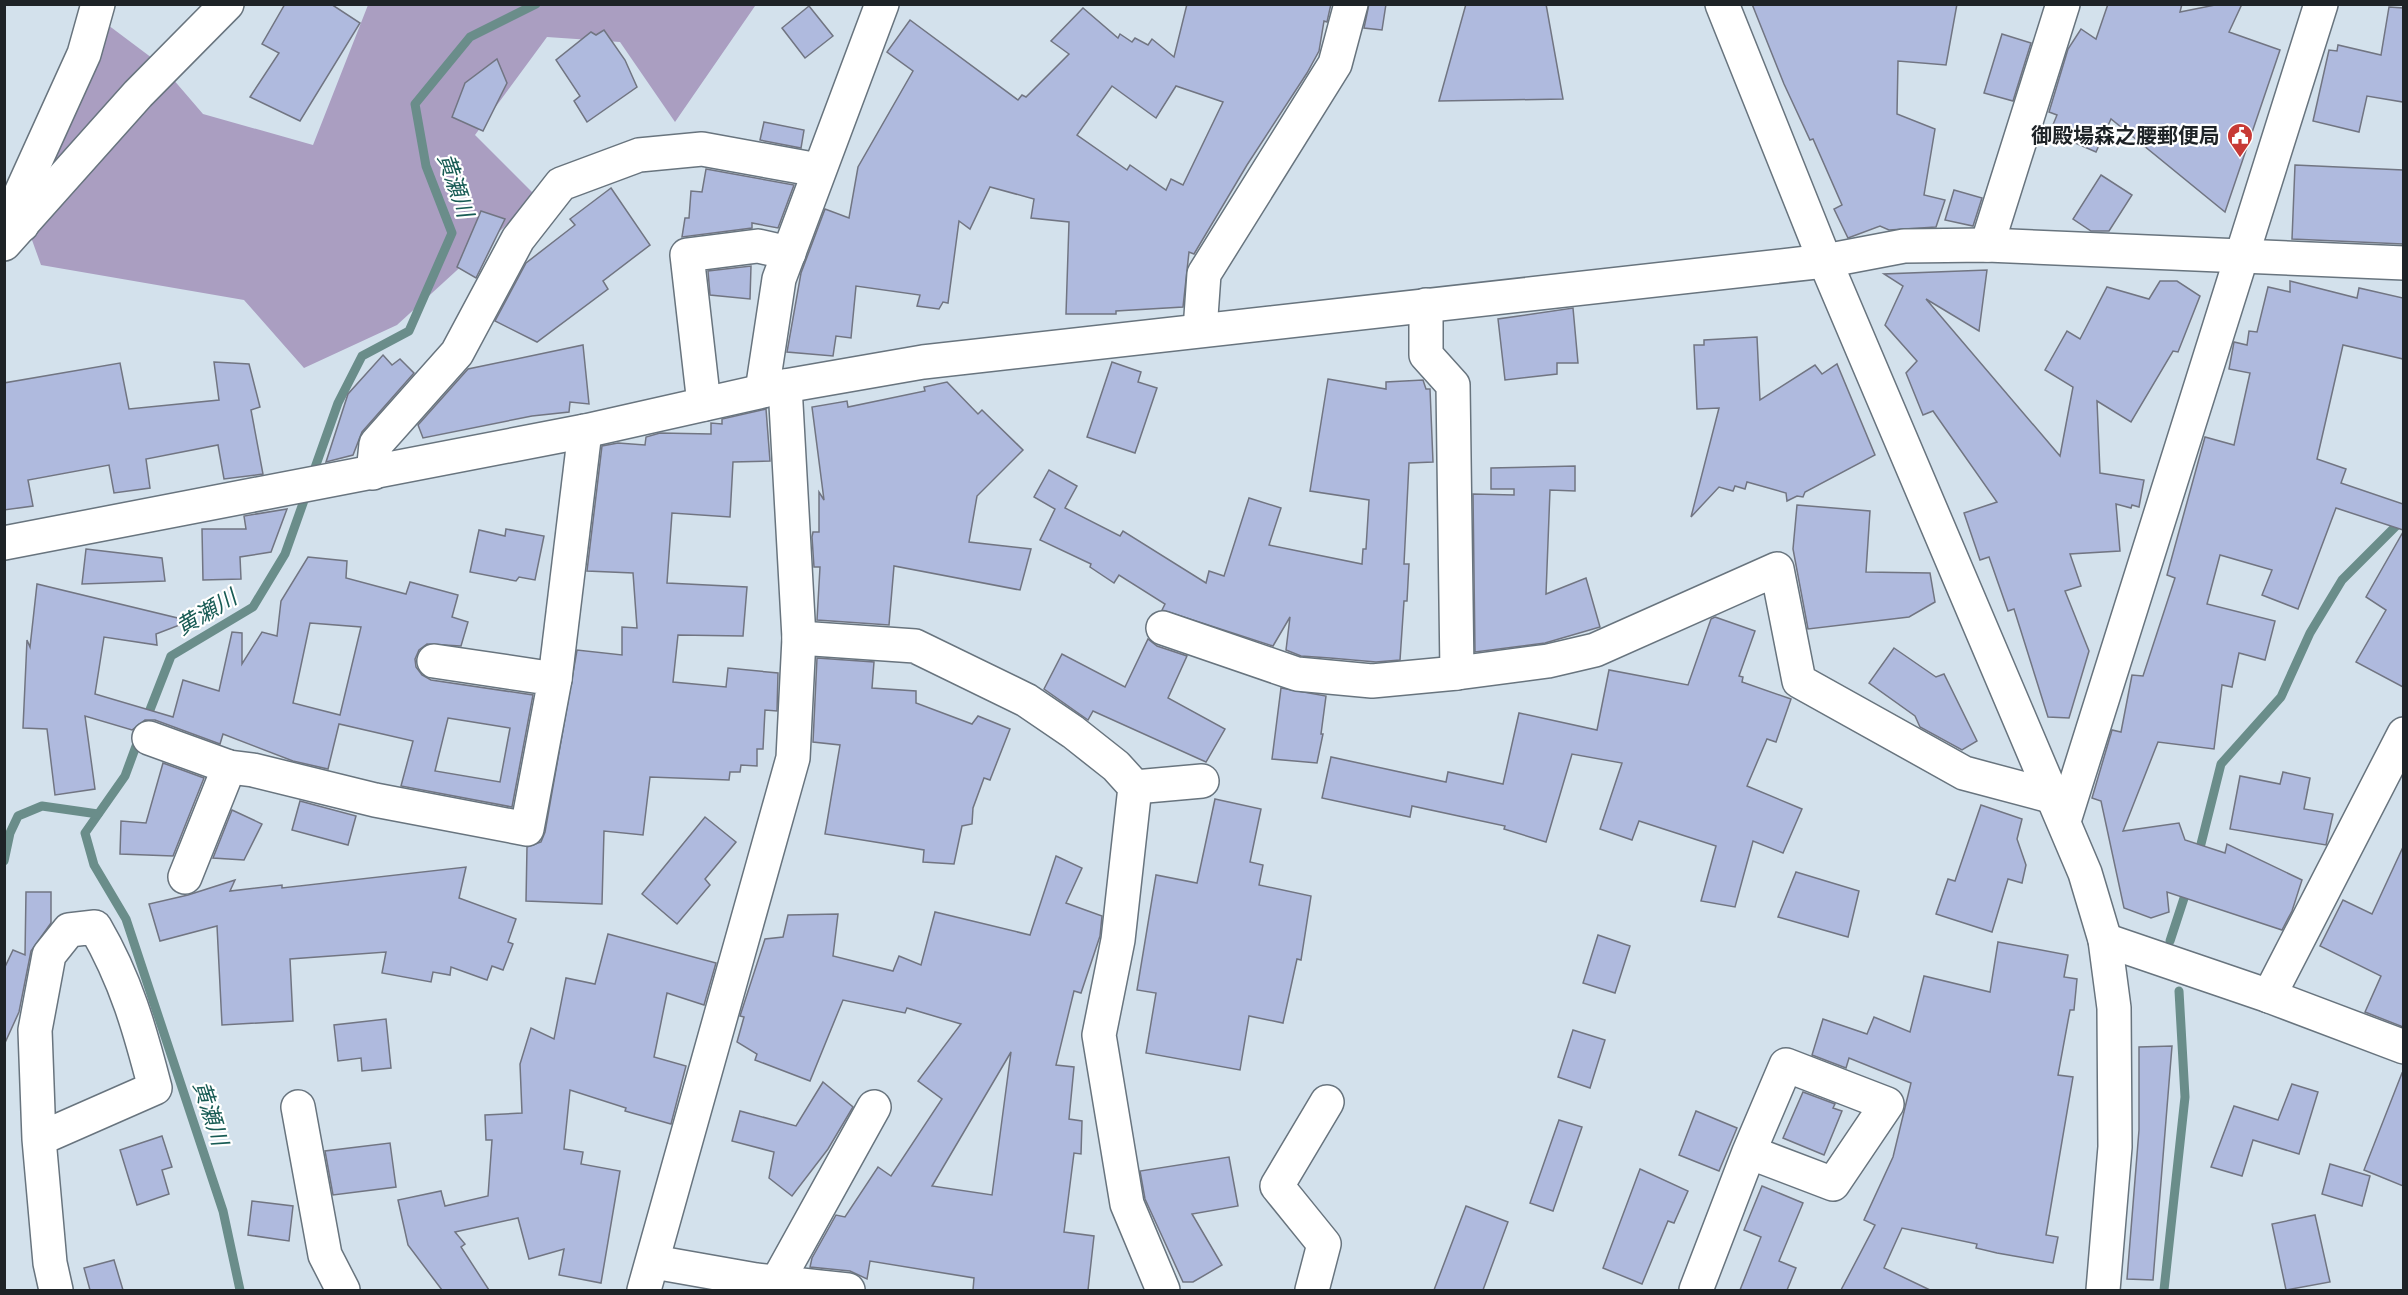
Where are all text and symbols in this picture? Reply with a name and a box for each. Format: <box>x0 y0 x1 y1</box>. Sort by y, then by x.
public building icon: 御殿場森之腰郵便局 <box>2225 121 2255 159</box>
place label: 御殿場森之腰郵便局 <box>2031 124 2220 148</box>
water label: 黄瀬川 <box>433 150 479 222</box>
water label: 黄瀬川 <box>172 584 243 640</box>
water label: 黄瀬川 <box>188 1078 233 1150</box>

